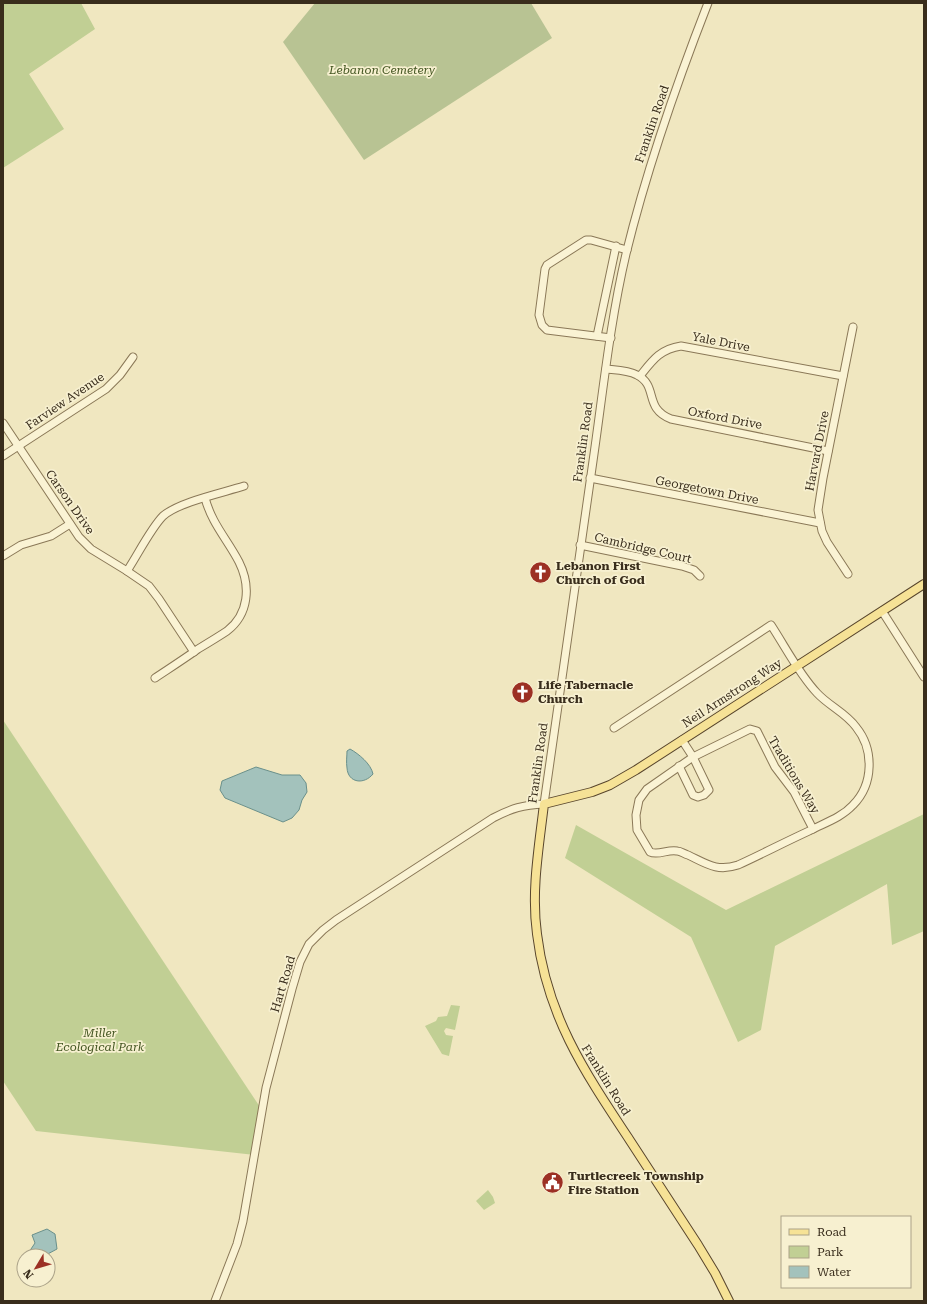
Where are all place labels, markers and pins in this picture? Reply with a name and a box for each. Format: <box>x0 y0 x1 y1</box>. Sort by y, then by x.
place label: Lebanon First Church of God <box>556 559 645 587</box>
church icon: Lebanon First Church of God <box>527 560 553 586</box>
place label: Life Tabernacle Church <box>538 678 633 706</box>
church icon: Life Tabernacle Church <box>510 679 536 705</box>
place label: Turtlecreek Township Fire Station <box>568 1169 704 1197</box>
public building icon: Turtlecreek Township Fire Station <box>540 1170 566 1196</box>

